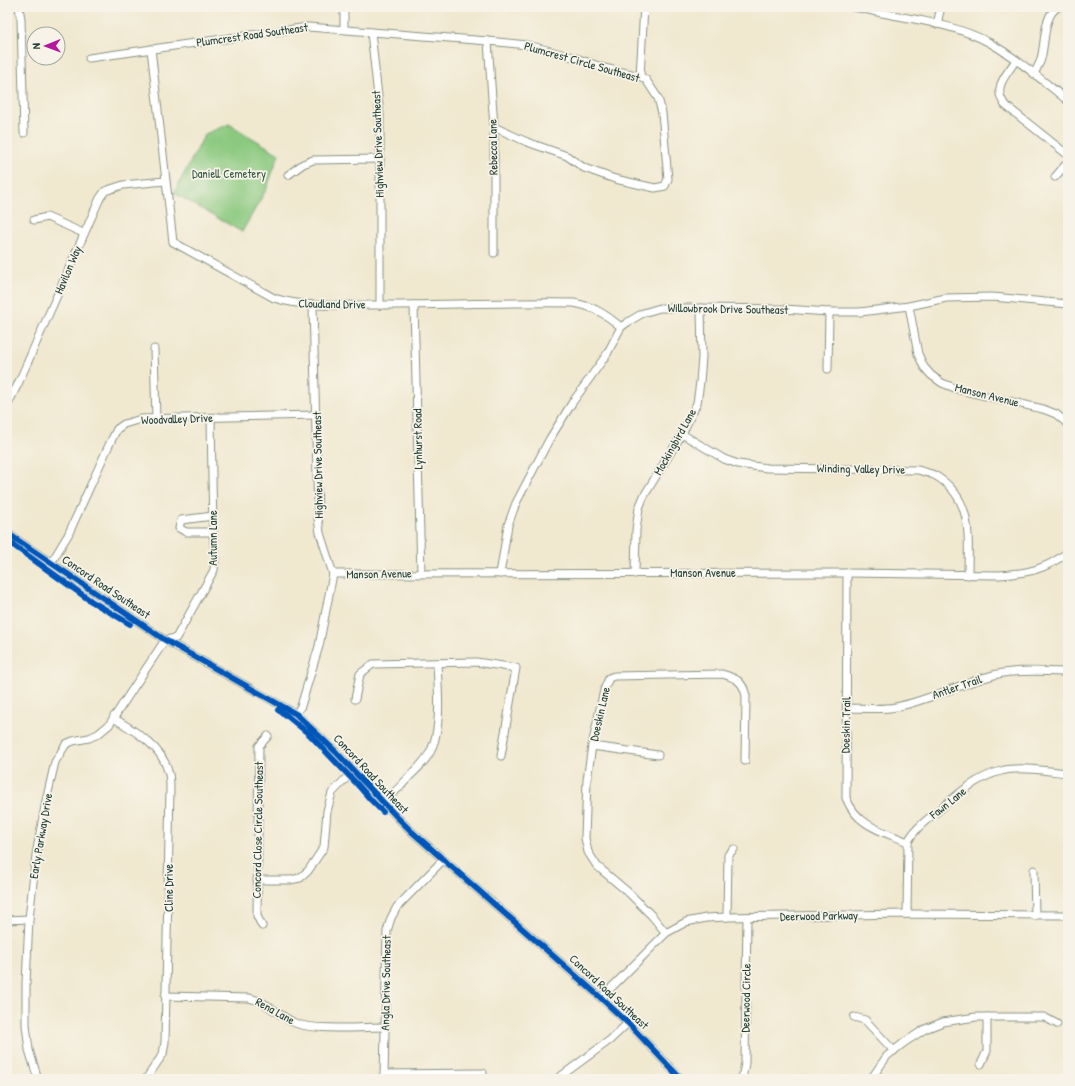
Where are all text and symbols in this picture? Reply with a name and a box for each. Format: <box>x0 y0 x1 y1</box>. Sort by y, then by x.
street label: Plumcrest Road Southeast <box>195 18 310 51</box>
north arrow <box>26 26 66 66</box>
street label: Plumcrest Circle Southeast <box>522 37 643 86</box>
text: N <box>29 43 43 49</box>
street label: Highview Drive Southeast <box>367 89 388 198</box>
street label: Rebecca Lane <box>484 119 501 175</box>
park label: Daniell Cemetery <box>192 165 266 182</box>
street label: Havilon Way <box>50 243 85 297</box>
street label: Cloudland Drive <box>298 294 366 313</box>
street label: Willowbrook Drive Southeast <box>668 299 789 318</box>
street label: Manson Avenue <box>953 378 1021 411</box>
street label: Mockingbird Lane <box>649 405 700 478</box>
street label: Lynhurst Road <box>408 408 427 469</box>
street label: Woodvalley Drive <box>141 409 213 428</box>
street label: Highview Drive Southeast <box>308 410 327 519</box>
street label: Winding Valley Drive <box>817 459 905 478</box>
street label: Autumn Lane <box>204 510 221 566</box>
street label: Concord Road Southeast <box>59 551 155 623</box>
street label: Manson Avenue <box>346 564 412 583</box>
street label: Manson Avenue <box>670 564 736 581</box>
street label: Antler Trail <box>930 670 985 703</box>
street label: Doeskin Lane <box>585 685 614 743</box>
street label: Doeskin Trail <box>837 696 855 753</box>
street label: Concord Road Southeast <box>330 730 413 818</box>
street label: Concord Close Circle Southeast <box>248 761 267 899</box>
street label: Fawn Lane <box>925 783 970 823</box>
street label: Early Parkway Drive <box>25 792 56 880</box>
street label: Cline Drive <box>160 864 177 912</box>
street label: Deerwood Parkway <box>780 906 858 925</box>
street label: Angla Drive Southeast <box>376 934 395 1031</box>
street label: Concord Road Southeast <box>566 950 654 1034</box>
street label: Deerwood Circle <box>736 963 755 1033</box>
street label: Rena Lane <box>253 993 298 1028</box>

